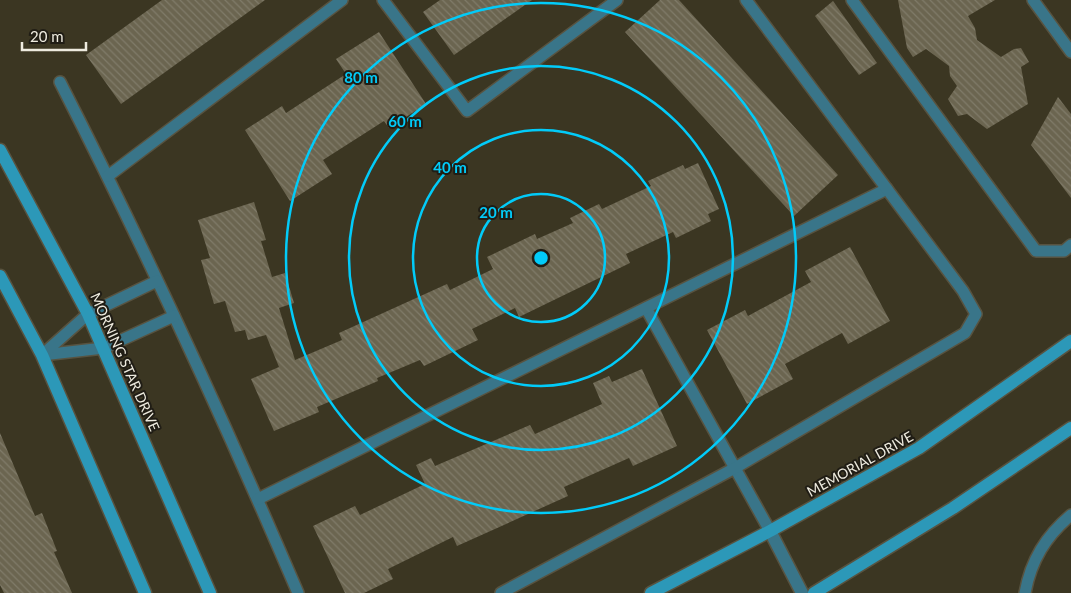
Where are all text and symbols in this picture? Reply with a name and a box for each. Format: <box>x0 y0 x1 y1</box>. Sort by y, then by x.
scale bar <box>22 20 86 52</box>
text: 20 m <box>30 27 64 45</box>
text: 80 m <box>344 68 378 86</box>
text: 60 m <box>388 112 422 130</box>
text: 40 m <box>433 158 467 176</box>
text: 20 m <box>479 203 513 221</box>
centre of rings <box>532 249 550 267</box>
street label: MORNING STAR DRIVE <box>87 290 164 434</box>
street label: MEMORIAL DRIVE <box>804 427 916 500</box>

